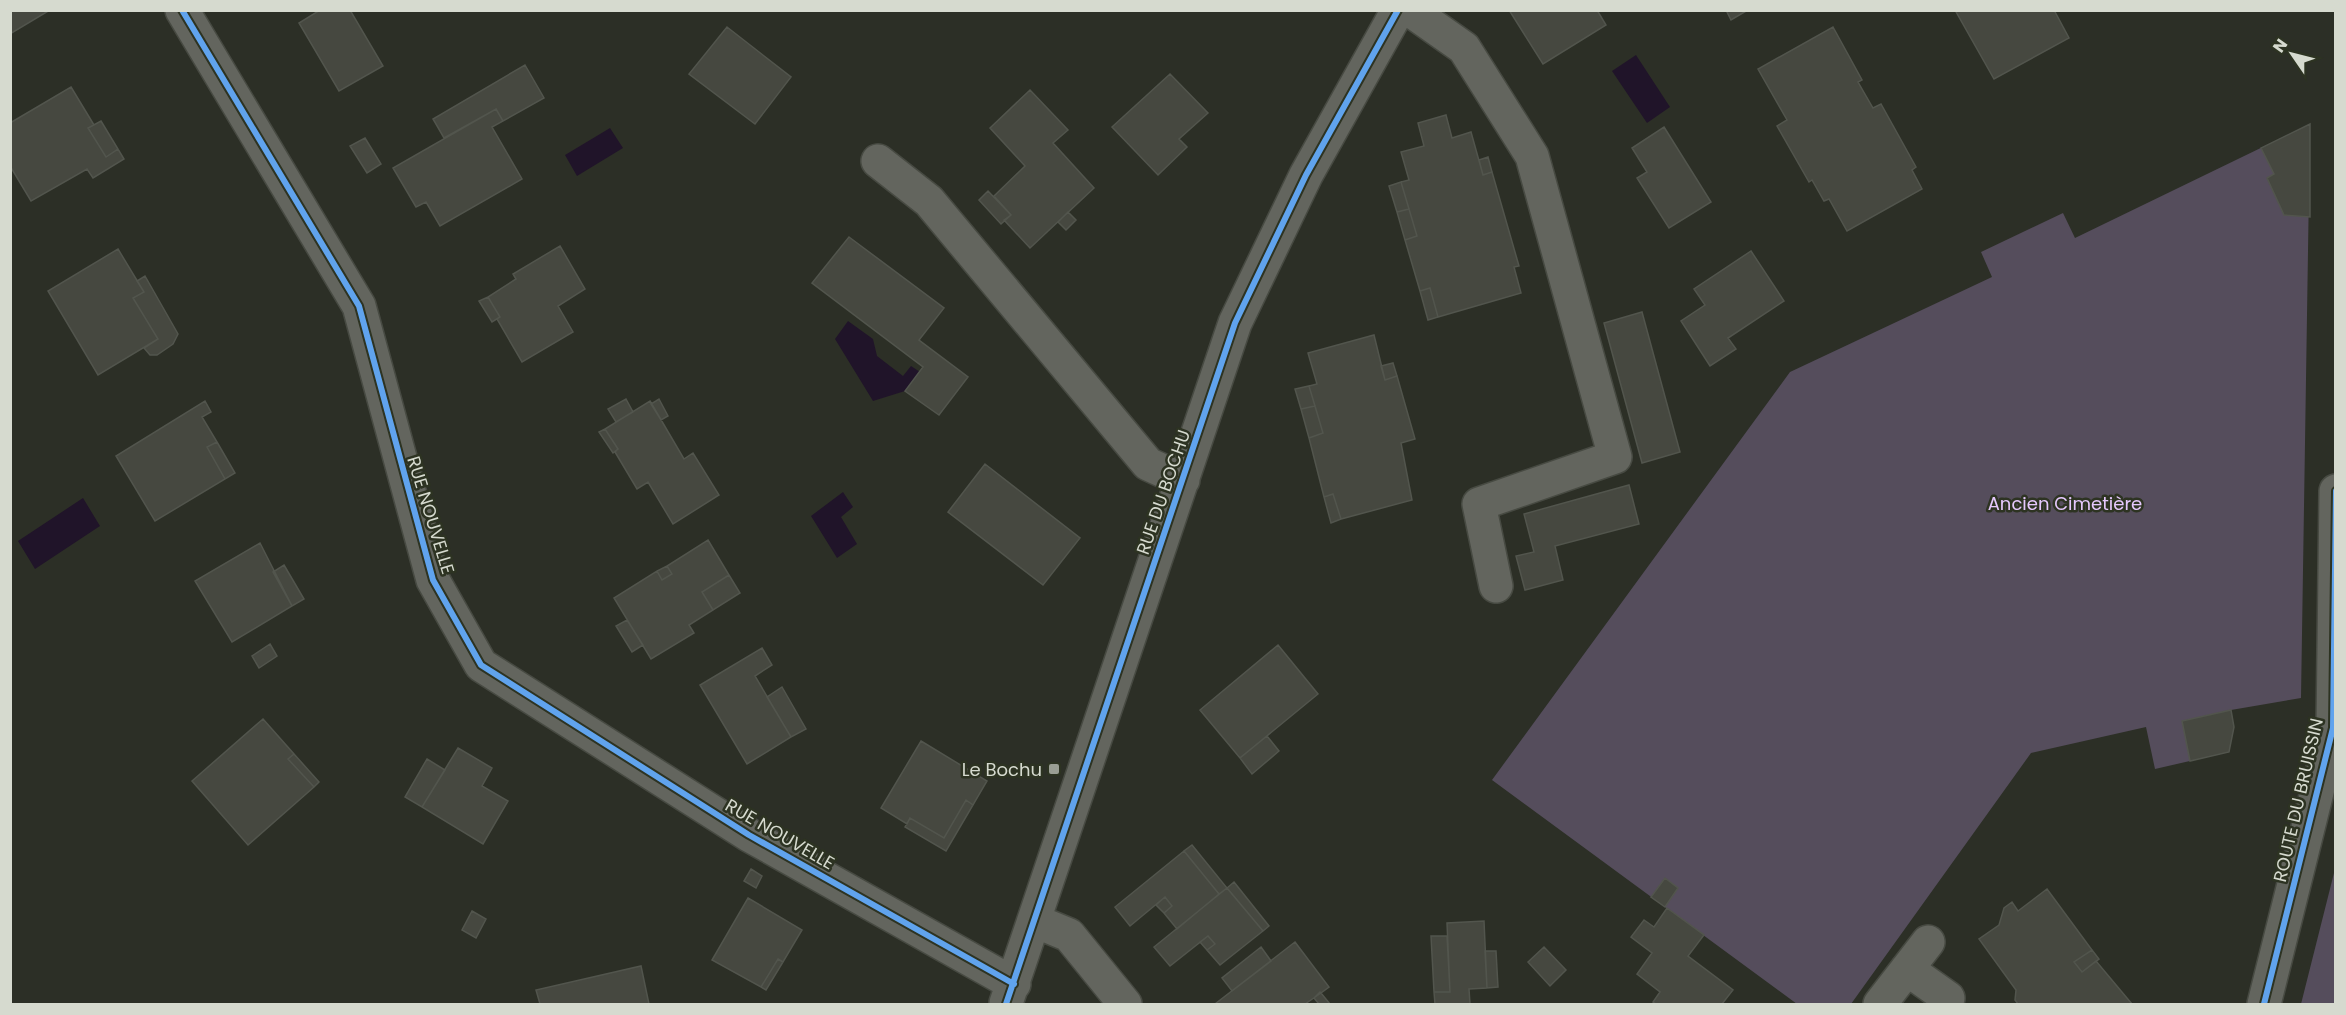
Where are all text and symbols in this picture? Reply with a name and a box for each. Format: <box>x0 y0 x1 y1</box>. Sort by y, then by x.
north arrow <box>2262 24 2322 84</box>
text: N <box>2267 34 2293 57</box>
street label: RUE DU BOCHU <box>1130 426 1196 558</box>
street label: RUE NOUVELLE <box>401 453 461 577</box>
park label: Ancien Cimetière <box>1988 491 2142 516</box>
street label: ROUTE DU BRUISSIN <box>2267 716 2329 884</box>
place label: Le Bochu <box>962 757 1042 782</box>
marker: Le Bochu <box>1047 762 1061 776</box>
street label: RUE NOUVELLE <box>721 793 839 875</box>

